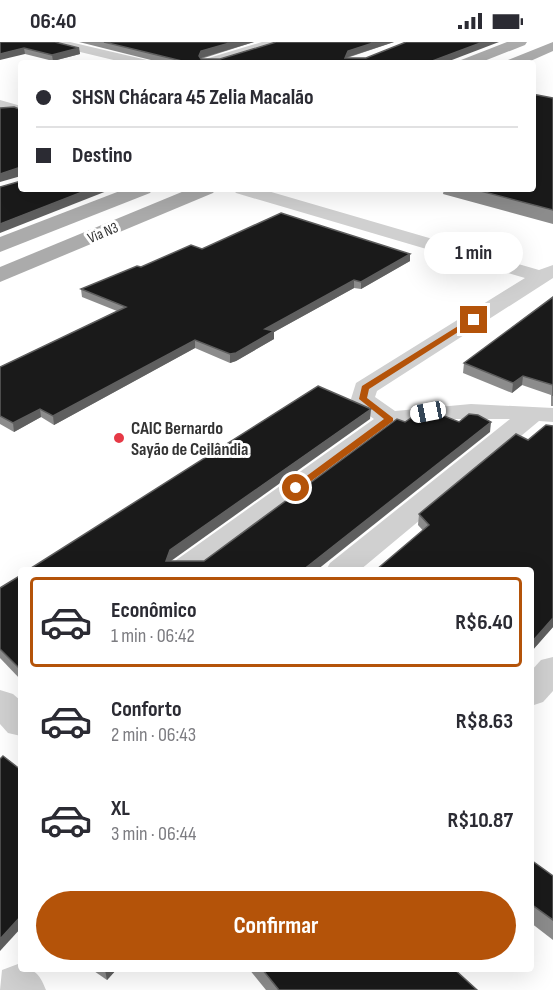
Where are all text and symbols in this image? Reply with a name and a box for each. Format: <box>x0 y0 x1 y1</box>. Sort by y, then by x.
text: 06:40 <box>30 8 76 35</box>
text: SHSN Chácara 45 Zelia Macalão <box>72 84 314 111</box>
text: Destino <box>72 142 132 169</box>
street label: Via N3 <box>85 218 121 248</box>
callout: 1 min <box>424 233 524 275</box>
text: 1 min <box>455 241 492 265</box>
route end <box>460 306 487 333</box>
car <box>409 400 447 424</box>
place label: CAIC Bernardo Sayão de Ceilândia <box>131 418 248 460</box>
marker: CAIC Bernardo Sayão de Ceilândia <box>112 431 126 445</box>
route start <box>282 474 309 501</box>
icon: car <box>39 595 93 649</box>
text: Econômico <box>111 597 197 624</box>
text: R$6.40 <box>455 609 513 636</box>
text: 1 min · 06:42 <box>111 624 195 648</box>
icon: car <box>39 694 93 748</box>
text: Conforto <box>111 696 182 723</box>
text: R$8.63 <box>456 708 513 735</box>
text: 2 min · 06:43 <box>111 723 196 747</box>
icon: car <box>39 793 93 847</box>
text: XL <box>111 795 130 822</box>
text: R$10.87 <box>447 807 513 834</box>
text: 3 min · 06:44 <box>111 822 196 846</box>
button: Confirmar <box>36 891 516 960</box>

